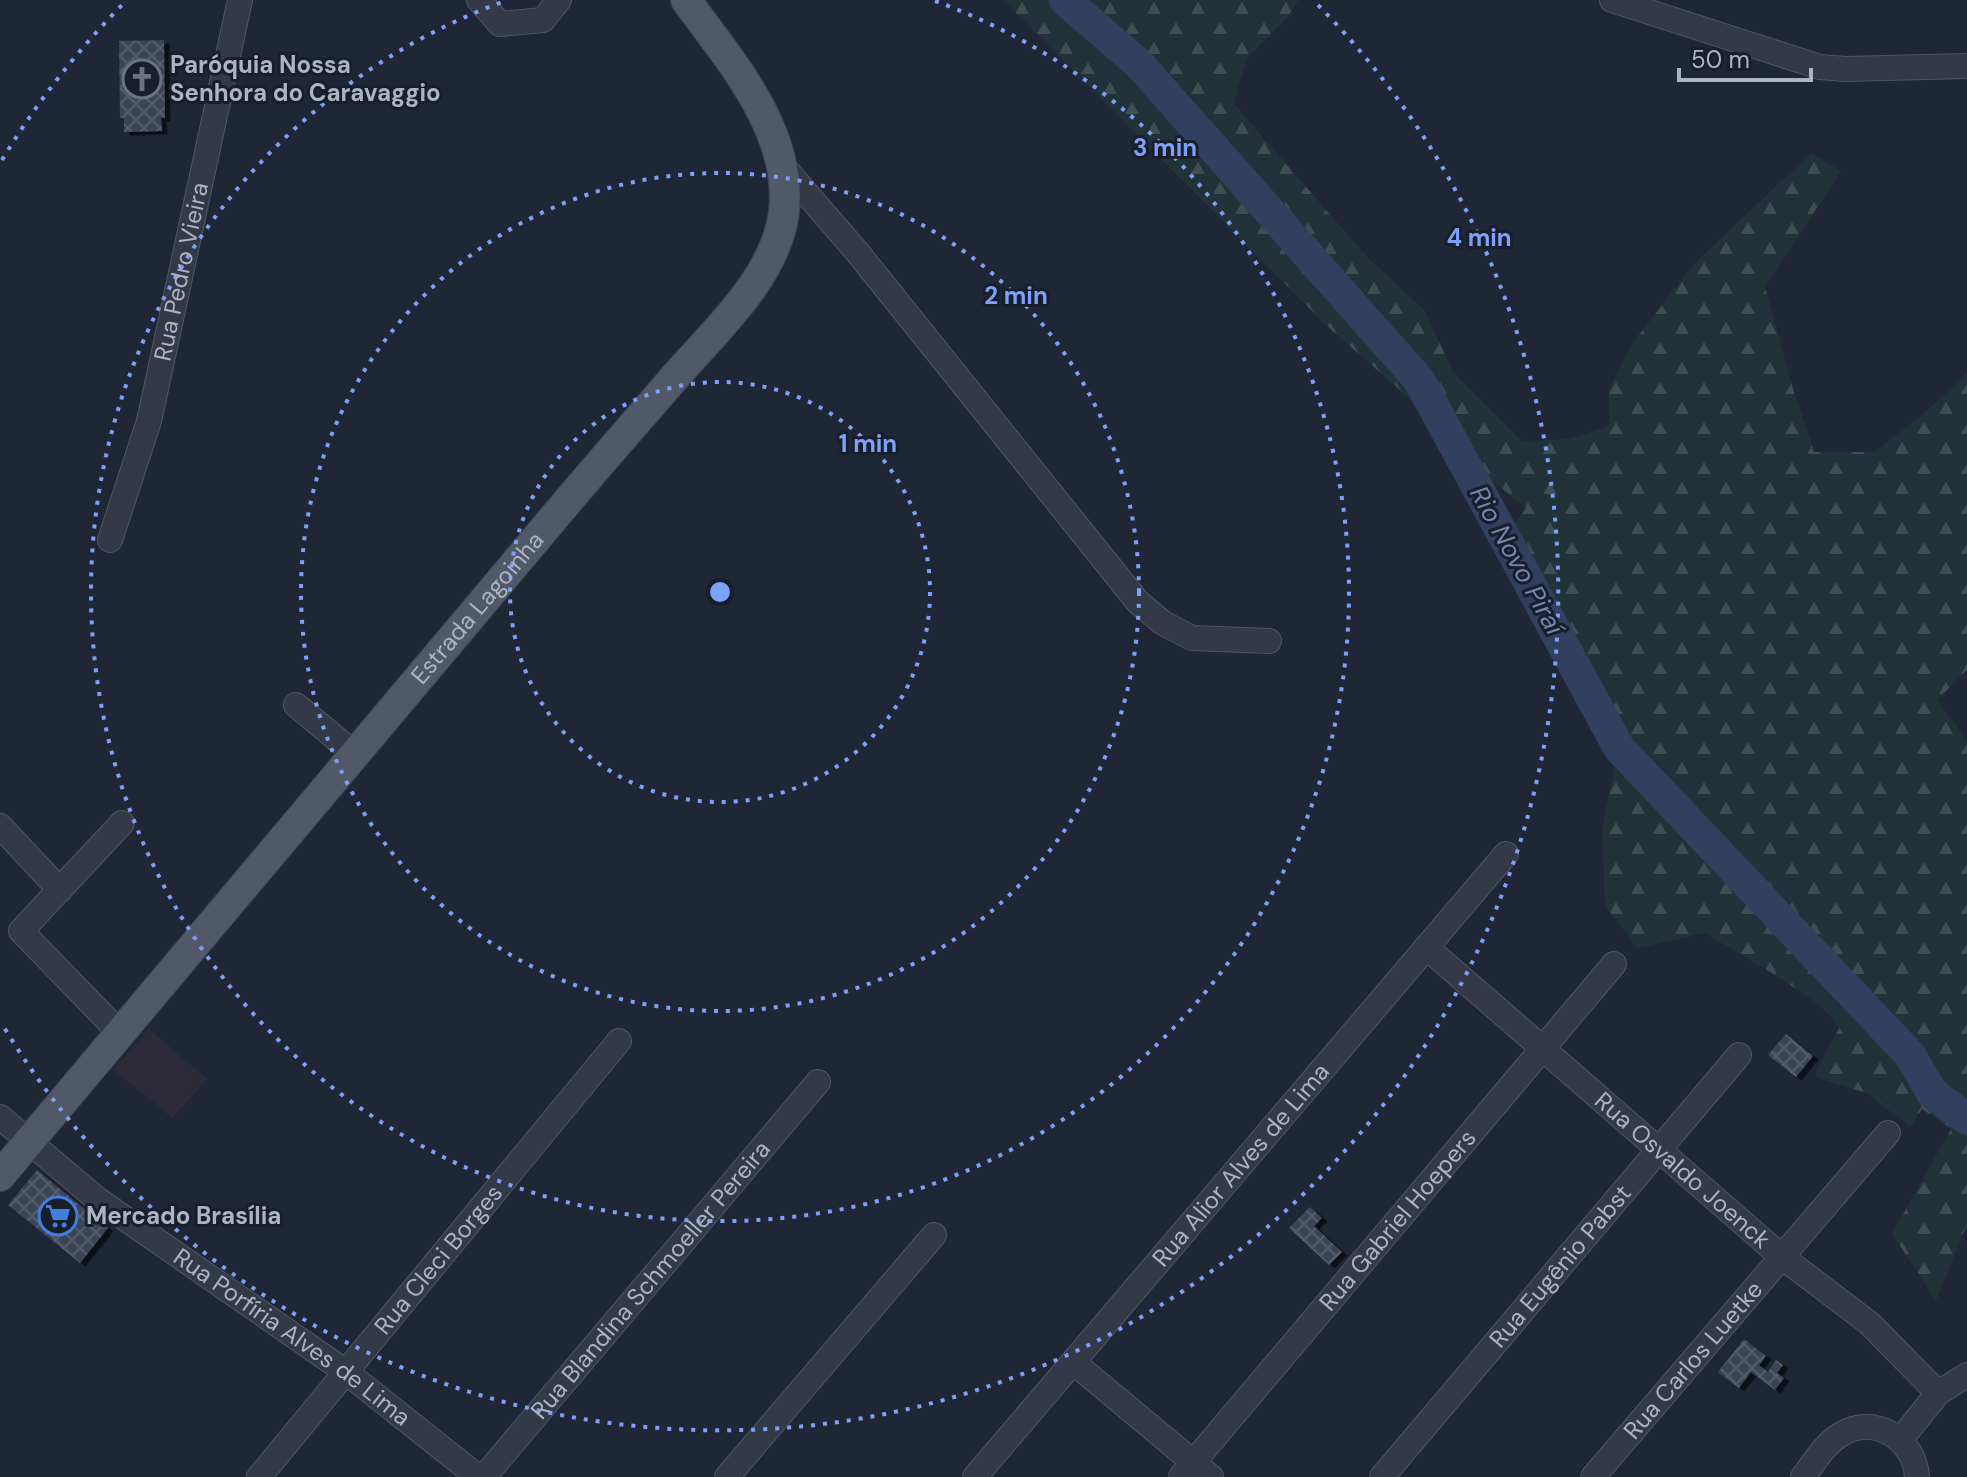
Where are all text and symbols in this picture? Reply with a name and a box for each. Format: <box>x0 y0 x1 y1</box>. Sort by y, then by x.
scale bar <box>1679 32 1811 82</box>
text: 50 m <box>1691 44 1750 75</box>
place label: Paróquia Nossa Senhora do Caravaggio <box>170 49 441 108</box>
church icon: Paróquia Nossa Senhora do Caravaggio <box>121 58 163 100</box>
text: 3 min <box>1133 132 1197 163</box>
street label: Rua Pedro Vieira <box>146 180 215 364</box>
text: 4 min <box>1446 222 1512 253</box>
text: 2 min <box>984 280 1048 311</box>
text: 1 min <box>839 428 897 459</box>
water label: Rio Novo Piraí <box>1462 480 1573 642</box>
street label: Estrada Lagoinha <box>404 525 550 690</box>
centre of rings <box>706 578 734 606</box>
street label: Rua Alior Alves de Lima <box>1145 1057 1336 1273</box>
street label: Rua Osvaldo Joenck <box>1588 1085 1777 1255</box>
street label: Rua Gabriel Hoepers <box>1312 1123 1483 1317</box>
street label: Rua Blandina Schmoeller Pereira <box>524 1134 777 1425</box>
street label: Rua Cleci Borges <box>367 1178 509 1341</box>
street label: Rua Eugênio Pabst <box>1482 1178 1638 1354</box>
supermarket icon: Mercado Brasília <box>37 1195 79 1237</box>
place label: Mercado Brasília <box>86 1200 281 1231</box>
street label: Rua Porfíria Alves de Lima <box>168 1241 417 1432</box>
street label: Rua Carlos Luetke <box>1616 1274 1769 1445</box>

